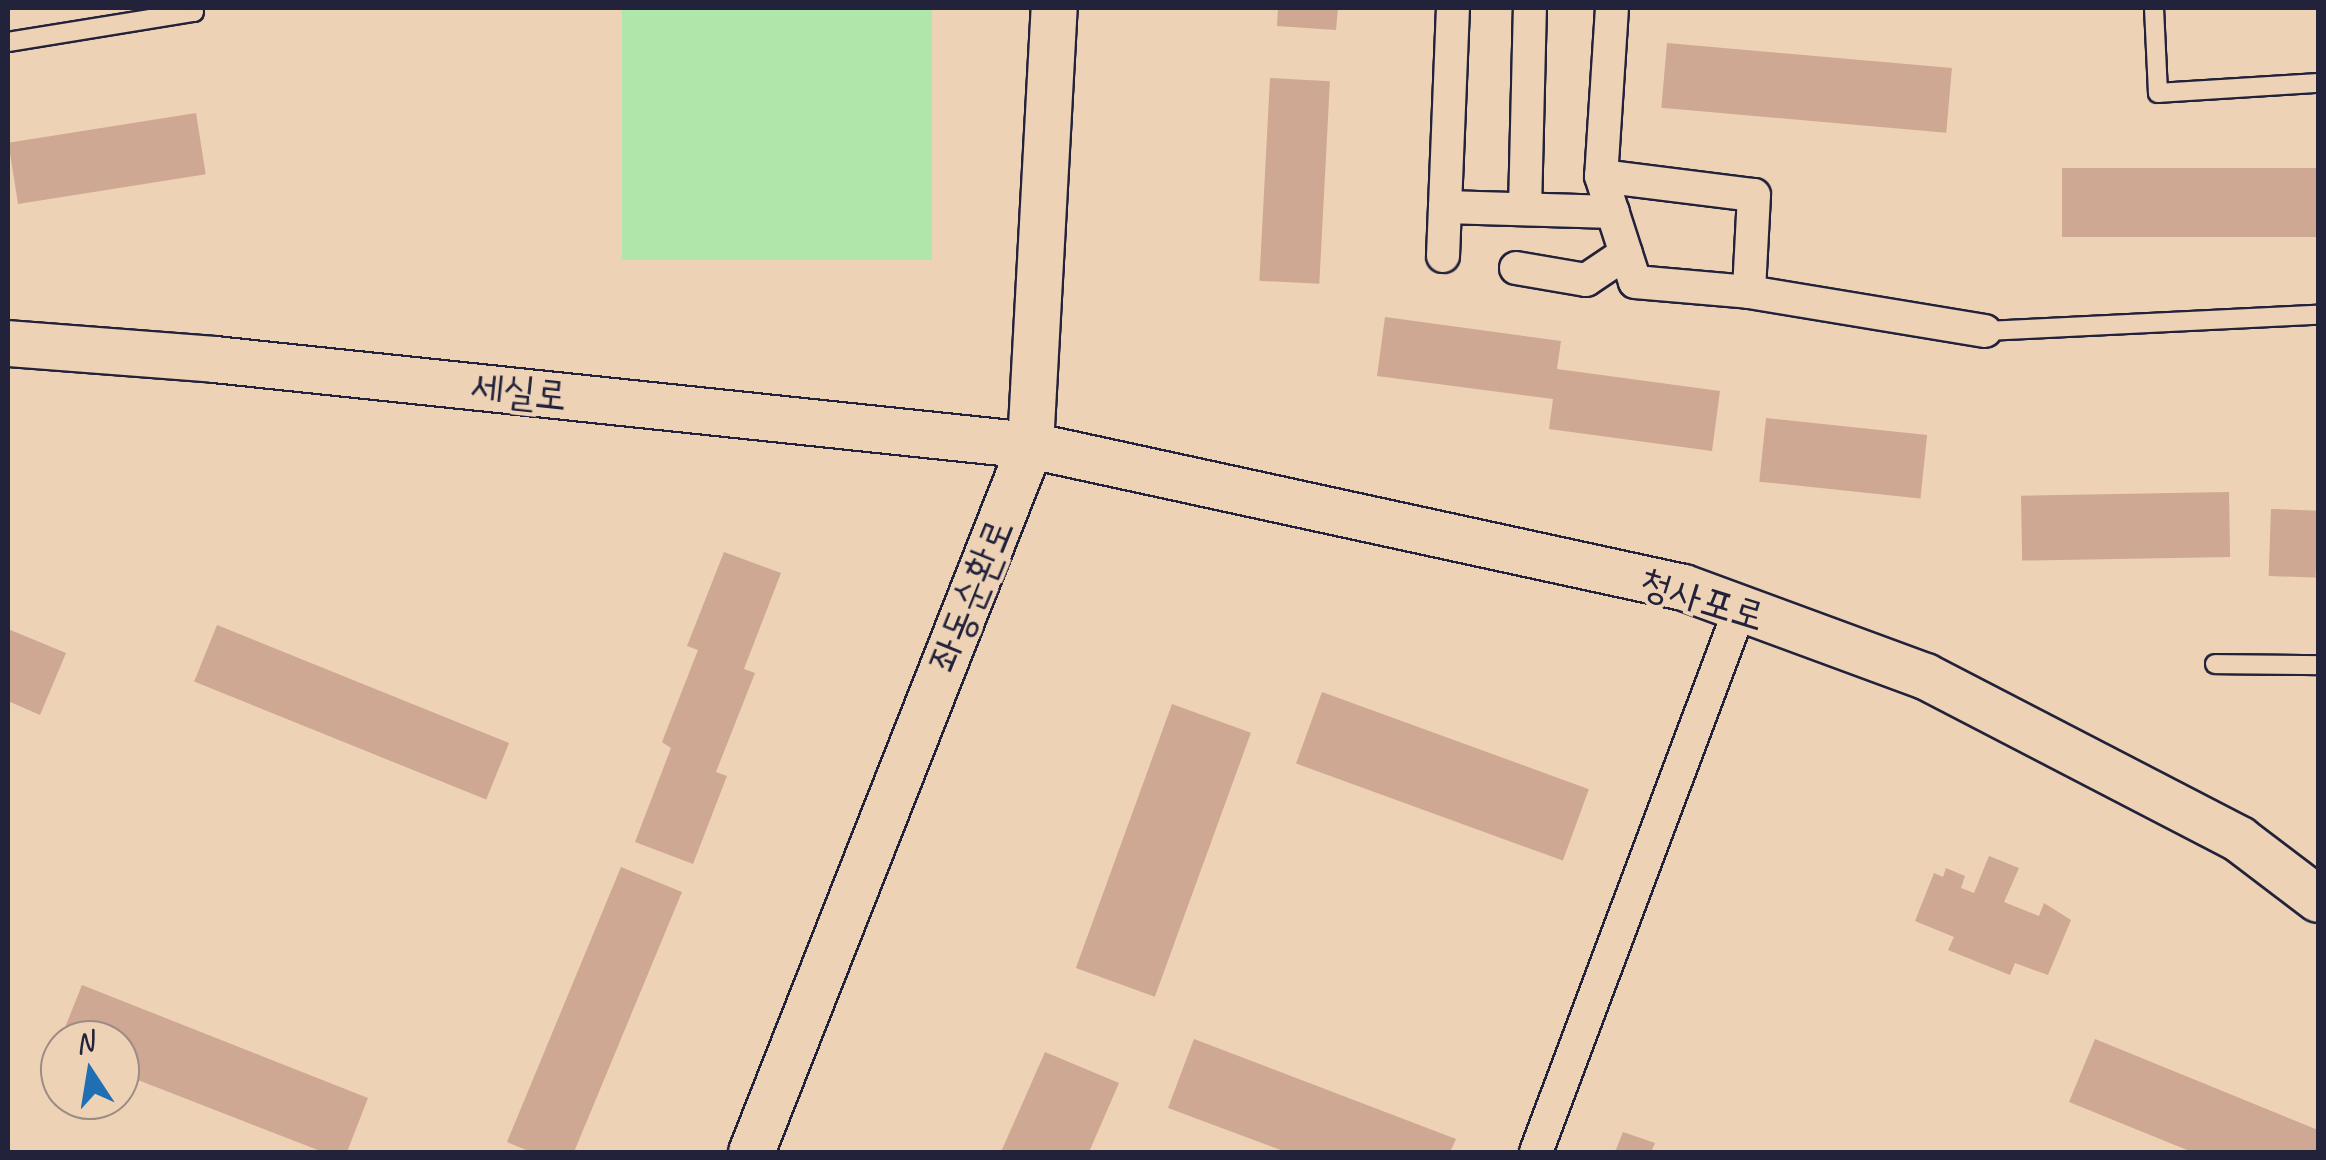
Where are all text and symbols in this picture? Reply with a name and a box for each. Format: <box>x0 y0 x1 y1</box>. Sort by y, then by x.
street label: 세실로 <box>468 362 570 420</box>
street label: 좌동순환로 <box>919 511 1023 679</box>
street label: 청사포로 <box>1633 557 1771 641</box>
north arrow <box>40 1020 140 1120</box>
text: N <box>72 1023 96 1061</box>

